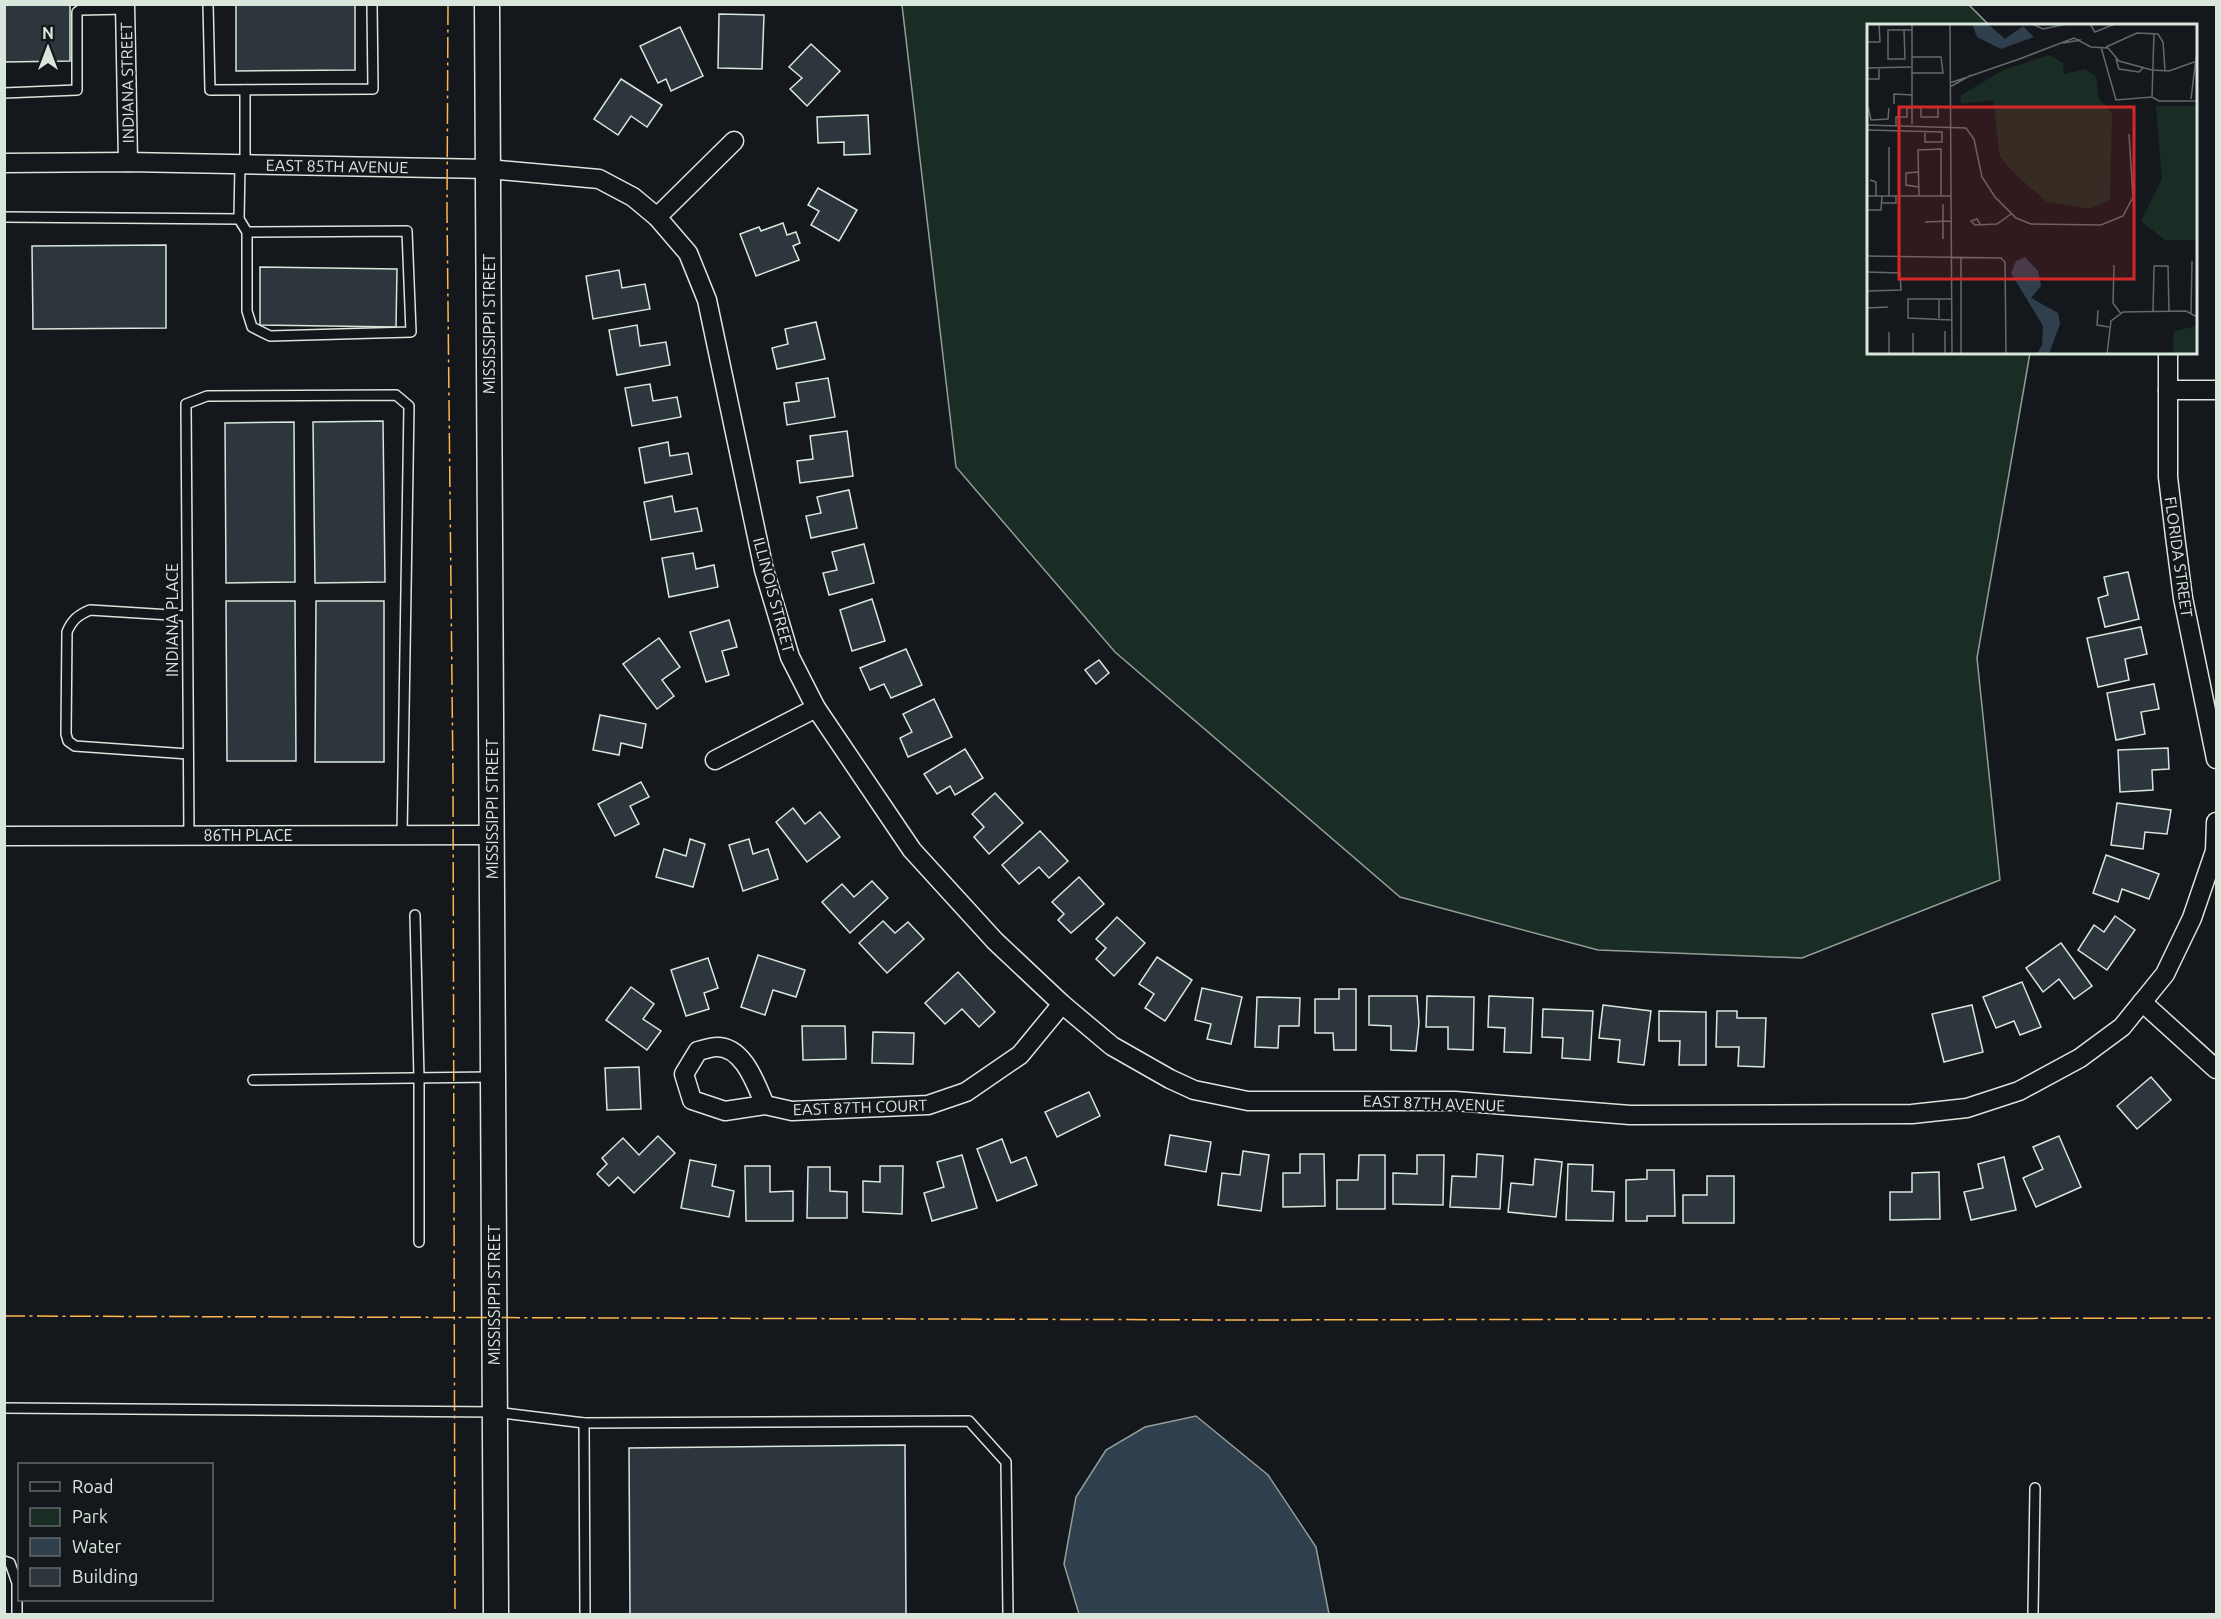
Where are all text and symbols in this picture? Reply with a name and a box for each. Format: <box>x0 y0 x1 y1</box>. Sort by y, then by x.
north arrow <box>18 18 78 78</box>
street label: INDIANA STREET <box>117 22 137 144</box>
text: N <box>42 24 54 42</box>
inset map <box>1867 24 2197 354</box>
street label: EAST 85TH AVENUE <box>266 156 408 176</box>
street label: MISSISSIPPI STREET <box>480 254 498 394</box>
street label: FLORIDA STREET <box>2162 495 2196 619</box>
street label: ILLINOIS STREET <box>750 535 798 655</box>
street label: INDIANA PLACE <box>163 563 181 677</box>
street label: MISSISSIPPI STREET <box>483 739 501 879</box>
street label: 86TH PLACE <box>204 826 292 844</box>
street label: EAST 87TH AVENUE <box>1362 1092 1506 1114</box>
street label: EAST 87TH COURT <box>793 1096 928 1118</box>
street label: MISSISSIPPI STREET <box>485 1225 503 1365</box>
legend <box>18 1463 213 1601</box>
text: Road <box>72 1476 114 1496</box>
text: Park <box>72 1506 108 1526</box>
text: Water <box>72 1536 122 1556</box>
text: Building <box>72 1566 138 1586</box>

